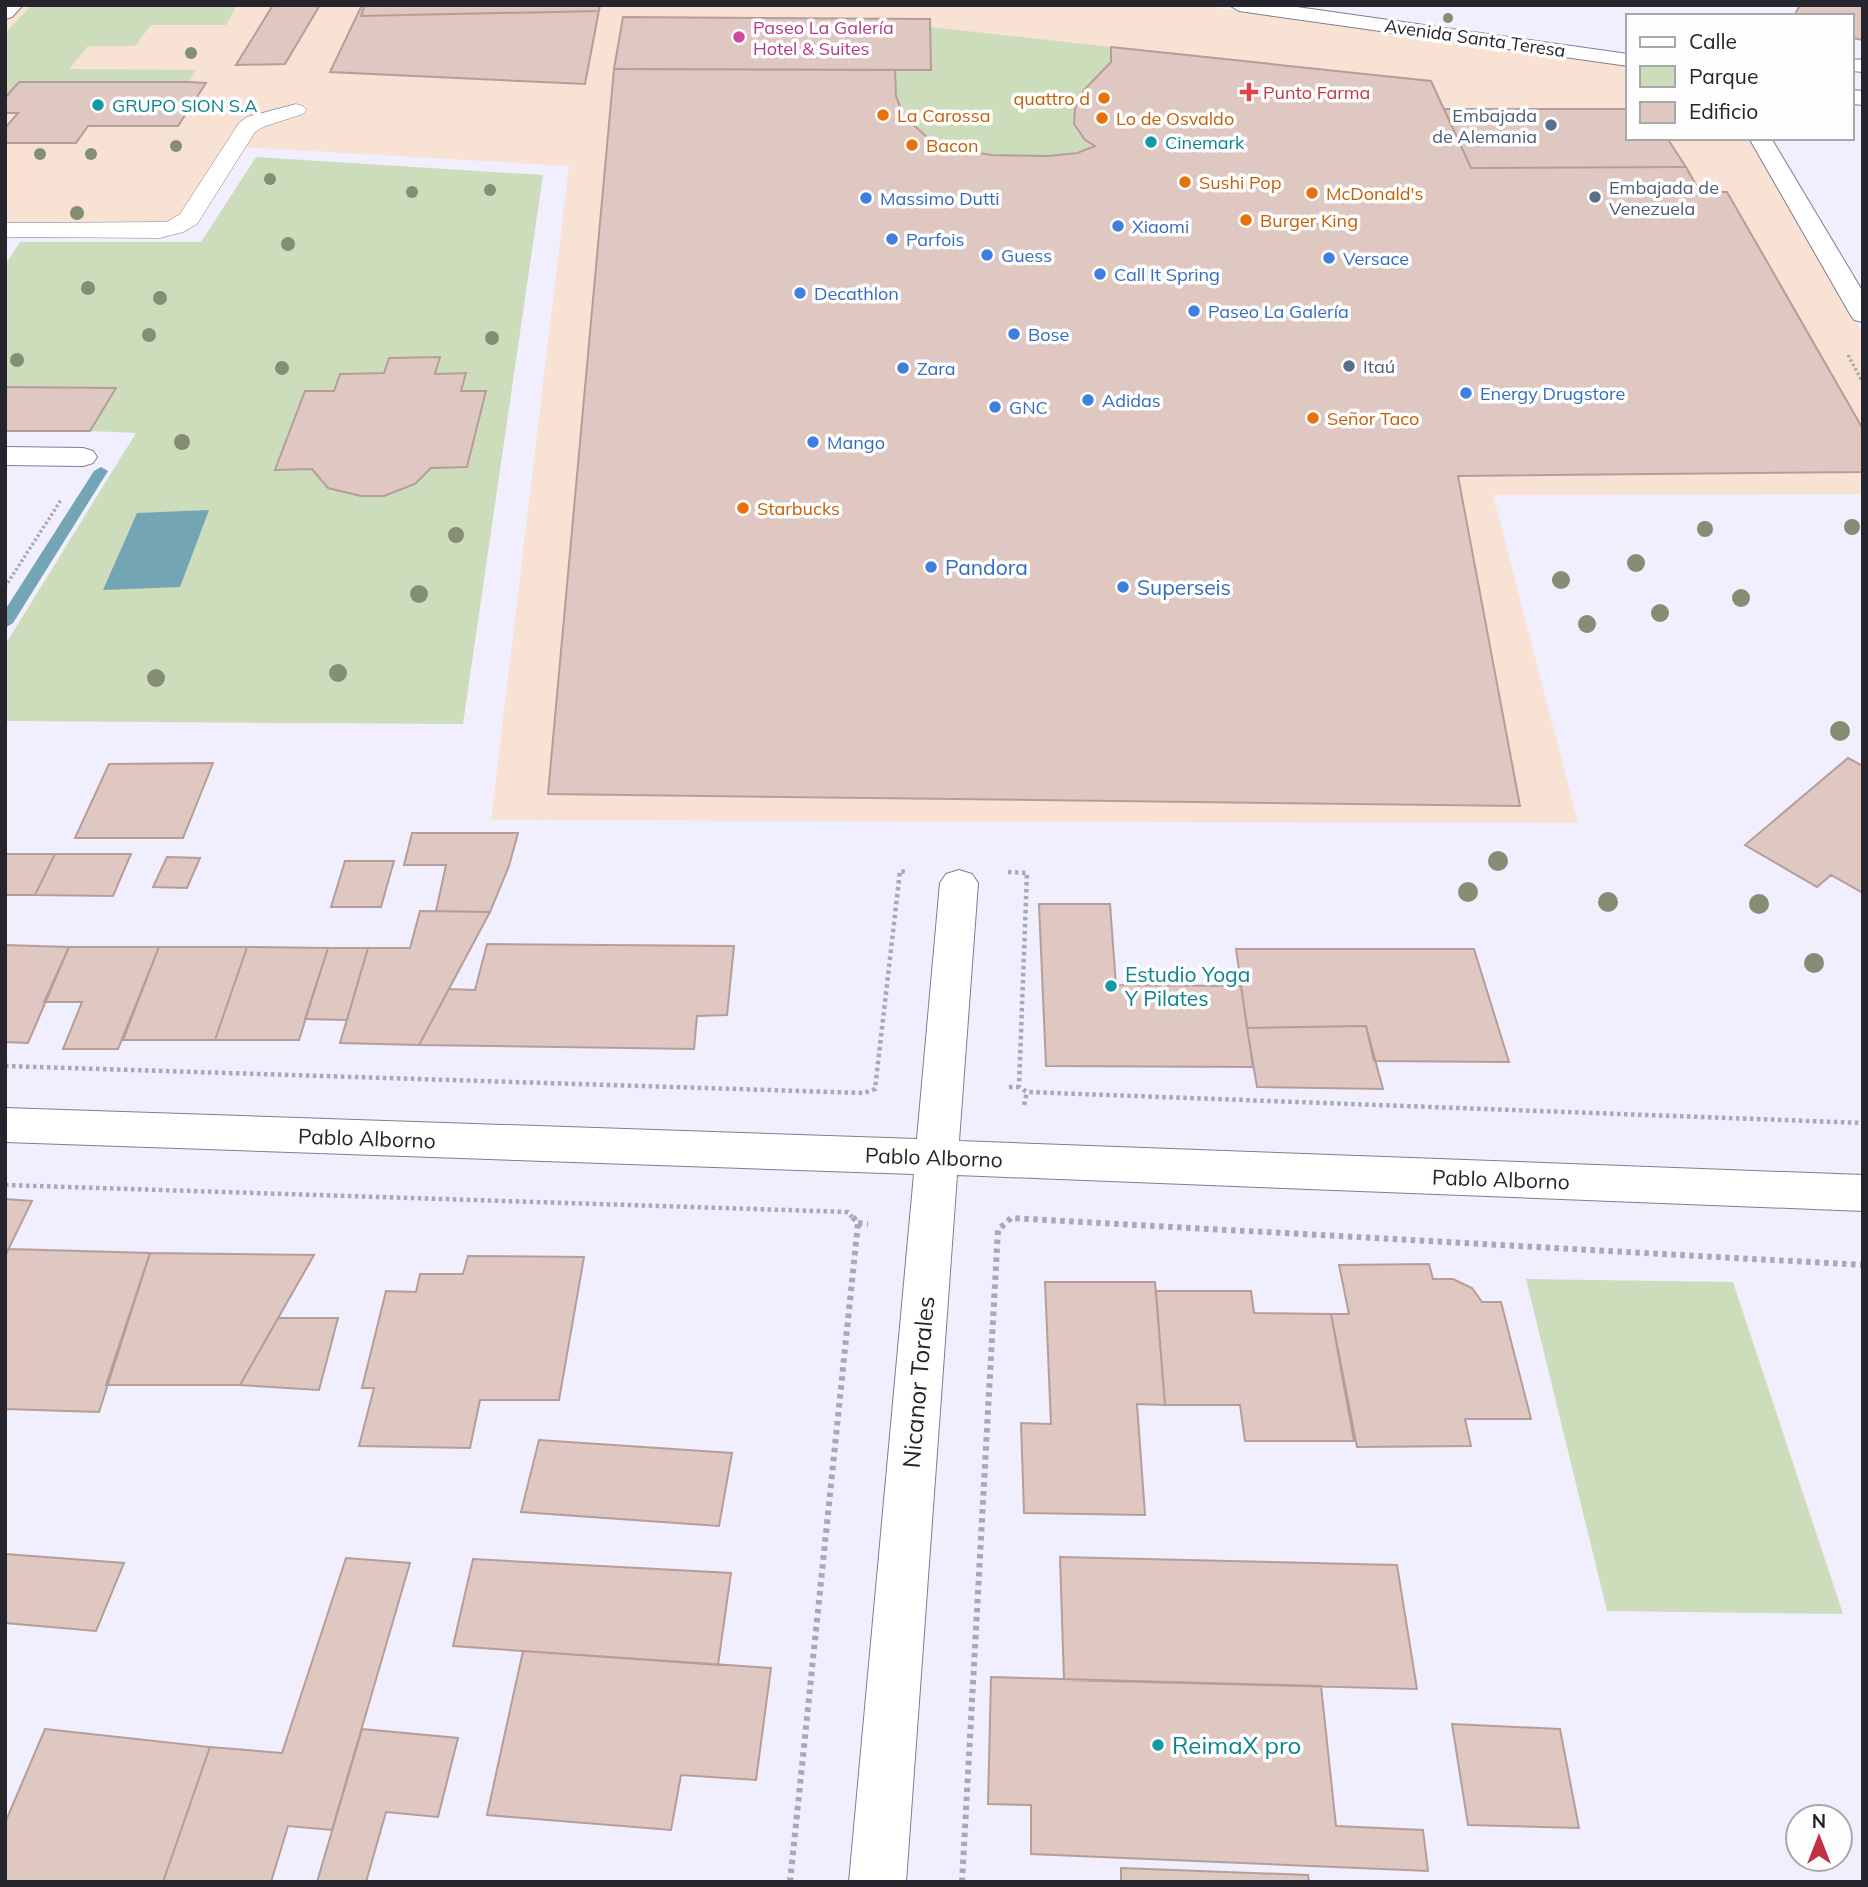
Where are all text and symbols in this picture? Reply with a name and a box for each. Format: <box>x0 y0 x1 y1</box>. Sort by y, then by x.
street label: Avenida Santa Teresa <box>1383 14 1567 62</box>
legend <box>1626 14 1854 140</box>
place label: Paseo La Galería Hotel & Suites <box>753 16 894 60</box>
text: Calle <box>1689 28 1737 54</box>
marker: Paseo La Galería Hotel & Suites <box>731 29 747 45</box>
text: Parque <box>1689 63 1758 89</box>
place label: Punto Farma <box>1263 81 1370 104</box>
marker: Punto Farma <box>1241 84 1257 100</box>
place label: quattro d <box>1013 87 1090 110</box>
marker: quattro d <box>1096 90 1112 106</box>
place label: GRUPO SION S.A <box>112 94 258 117</box>
marker: GRUPO SION S.A <box>90 97 106 113</box>
text: Edificio <box>1689 98 1758 124</box>
place label: La Carossa <box>897 104 990 127</box>
place label: Embajada de Alemania <box>1432 104 1537 148</box>
marker: La Carossa <box>875 107 891 123</box>
place label: Lo de Osvaldo <box>1116 107 1234 130</box>
marker: Lo de Osvaldo <box>1094 110 1110 126</box>
marker: Embajada de Alemania <box>1543 117 1559 133</box>
place label: Cinemark <box>1165 131 1245 154</box>
place label: Bacon <box>926 134 979 157</box>
marker: Cinemark <box>1143 134 1159 150</box>
marker: Bacon <box>904 137 920 153</box>
place label: Sushi Pop <box>1199 171 1281 194</box>
marker: Sushi Pop <box>1177 174 1193 190</box>
place label: Embajada de Venezuela <box>1609 176 1719 220</box>
place label: McDonald's <box>1326 182 1423 205</box>
marker: McDonald's <box>1304 185 1320 201</box>
place label: Massimo Dutti <box>880 187 1000 210</box>
marker: Embajada de Venezuela <box>1587 189 1603 205</box>
marker: Massimo Dutti <box>858 190 874 206</box>
place label: Burger King <box>1260 209 1358 232</box>
marker: Burger King <box>1238 212 1254 228</box>
place label: Xiaomi <box>1132 215 1189 238</box>
marker: Xiaomi <box>1110 218 1126 234</box>
place label: Parfois <box>906 228 964 251</box>
marker: Parfois <box>884 231 900 247</box>
place label: Guess <box>1001 244 1052 267</box>
marker: Guess <box>979 247 995 263</box>
place label: Versace <box>1343 247 1409 270</box>
marker: Versace <box>1321 250 1337 266</box>
place label: Call It Spring <box>1114 263 1220 286</box>
marker: Call It Spring <box>1092 266 1108 282</box>
place label: Decathlon <box>814 282 899 305</box>
marker: Decathlon <box>792 285 808 301</box>
place label: Paseo La Galería <box>1208 300 1349 323</box>
marker: Paseo La Galería <box>1186 303 1202 319</box>
place label: Bose <box>1028 323 1069 346</box>
marker: Bose <box>1006 326 1022 342</box>
place label: Itaú <box>1363 355 1395 378</box>
place label: Zara <box>917 357 956 380</box>
marker: Itaú <box>1341 358 1357 374</box>
marker: Zara <box>895 360 911 376</box>
place label: Energy Drugstore <box>1480 382 1625 405</box>
marker: Energy Drugstore <box>1458 385 1474 401</box>
place label: Adidas <box>1102 389 1161 412</box>
marker: Adidas <box>1080 392 1096 408</box>
place label: GNC <box>1009 396 1048 419</box>
marker: GNC <box>987 399 1003 415</box>
place label: Señor Taco <box>1327 407 1419 430</box>
marker: Señor Taco <box>1305 410 1321 426</box>
place label: Mango <box>827 431 885 454</box>
marker: Mango <box>805 434 821 450</box>
place label: Starbucks <box>757 497 840 520</box>
marker: Starbucks <box>735 500 751 516</box>
place label: Pandora <box>945 554 1028 580</box>
marker: Pandora <box>923 559 939 575</box>
place label: Superseis <box>1137 574 1231 600</box>
marker: Superseis <box>1115 579 1131 595</box>
place label: Estudio Yoga Y Pilates <box>1124 961 1250 1011</box>
marker: Estudio Yoga Y Pilates <box>1103 978 1119 994</box>
street label: Pablo Alborno <box>298 1123 436 1153</box>
street label: Pablo Alborno <box>865 1142 1003 1172</box>
street label: Pablo Alborno <box>1432 1164 1570 1194</box>
street label: Nicanor Torales <box>896 1295 940 1469</box>
place label: ReimaX pro <box>1172 1730 1301 1760</box>
marker: ReimaX pro <box>1150 1737 1166 1753</box>
north arrow <box>1784 1803 1854 1873</box>
text: N <box>1812 1809 1826 1833</box>

